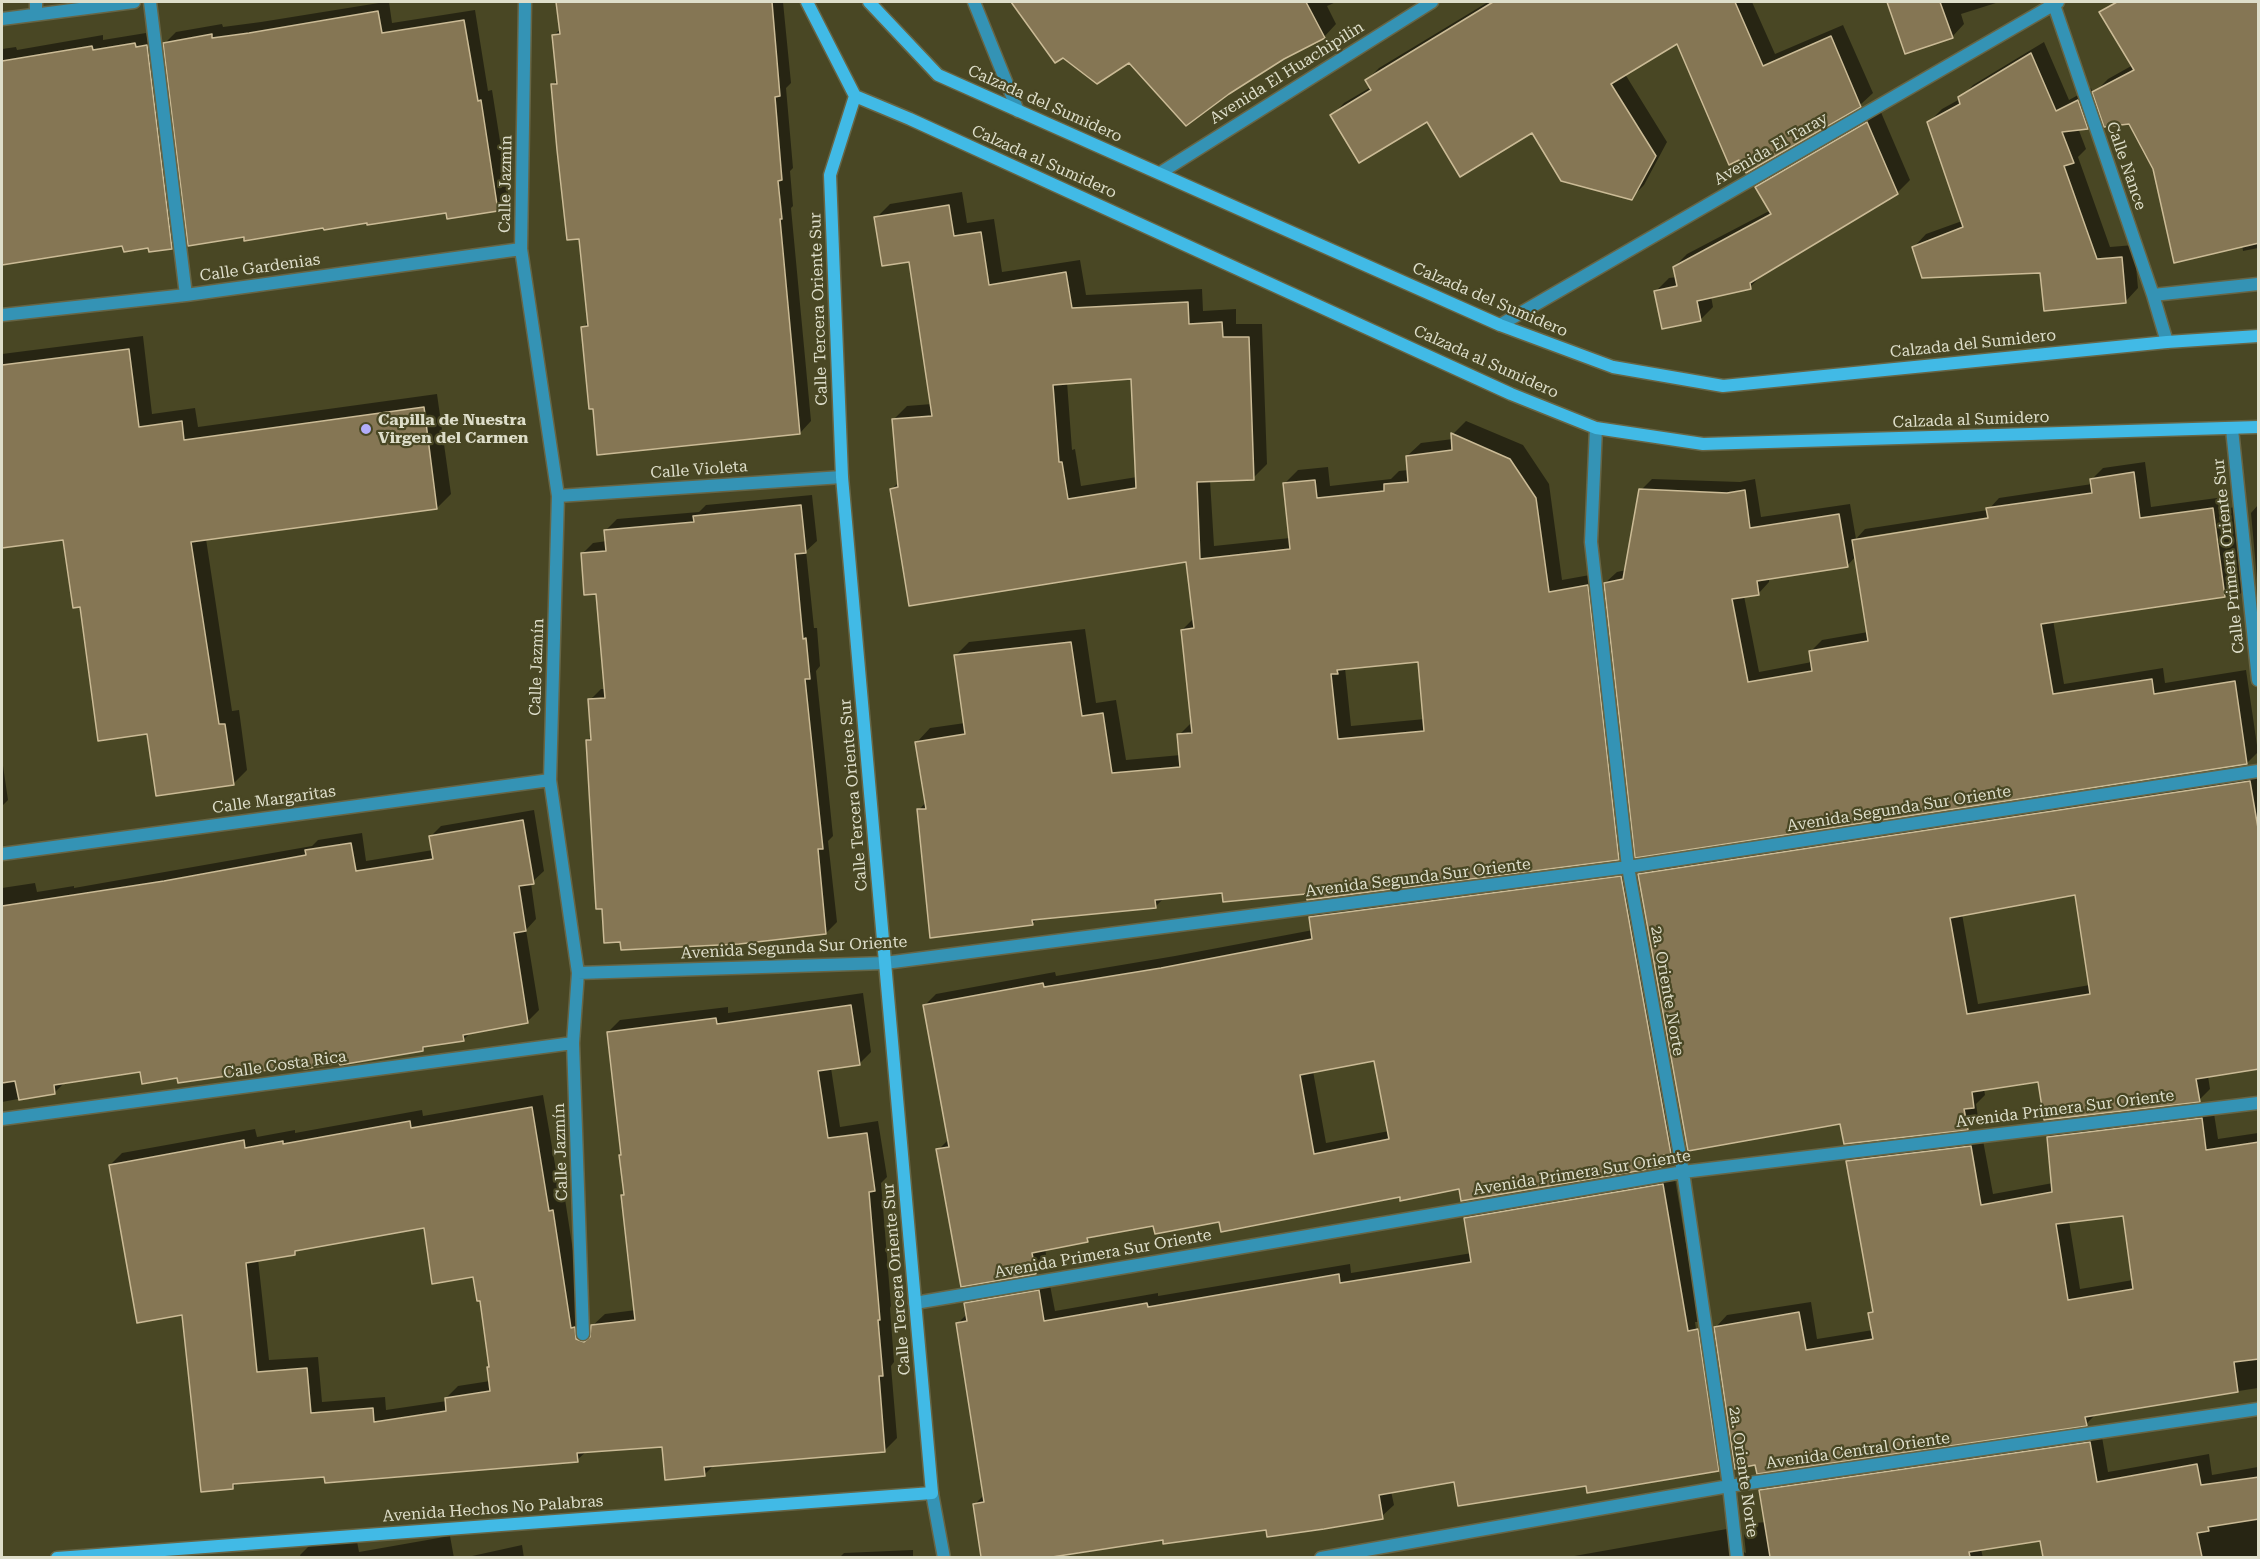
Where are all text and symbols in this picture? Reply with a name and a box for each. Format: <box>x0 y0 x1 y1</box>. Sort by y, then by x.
street label: Avenida El Huachipilin <box>1206 18 1368 128</box>
street label: Calzada del Sumidero <box>965 61 1125 147</box>
street label: Avenida El Taray <box>1711 109 1831 189</box>
street label: Calle Nance <box>2102 119 2150 213</box>
street label: Calzada al Sumidero <box>969 121 1119 203</box>
street label: Calle Jazmín <box>496 135 516 233</box>
street label: Calle Tercera Oriente Sur <box>806 212 832 406</box>
street label: Calle Gardenias <box>199 250 321 286</box>
street label: Calzada del Sumidero <box>1409 259 1571 341</box>
street label: Calzada al Sumidero <box>1411 321 1561 403</box>
street label: Calzada del Sumidero <box>1889 326 2057 362</box>
street label: Calzada al Sumidero <box>1892 408 2050 432</box>
place label: Capilla de Nuestra Virgen del Carmen <box>378 410 529 448</box>
marker: Capilla de Nuestra Virgen del Carmen <box>359 422 373 436</box>
street label: Calle Violeta <box>650 457 748 483</box>
street label: Calle Primera Oriente Sur <box>2209 458 2249 654</box>
street label: Calle Jazmín <box>526 618 548 716</box>
street label: Calle Tercera Oriente Sur <box>836 698 872 892</box>
street label: Calle Margaritas <box>211 782 337 818</box>
street label: Avenida Segunda Sur Oriente <box>1786 782 2012 836</box>
street label: Avenida Segunda Sur Oriente <box>1304 855 1532 901</box>
street label: 2a. Oriente Norte <box>1646 924 1688 1058</box>
street label: Avenida Segunda Sur Oriente <box>680 932 908 964</box>
street label: Calle Costa Rica <box>222 1047 348 1083</box>
street label: Avenida Primera Sur Oriente <box>1955 1086 2175 1132</box>
street label: Calle Jazmín <box>550 1103 572 1201</box>
street label: Avenida Primera Sur Oriente <box>1472 1146 1692 1200</box>
street label: Calle Tercera Oriente Sur <box>879 1182 915 1376</box>
street label: Avenida Primera Sur Oriente <box>993 1225 1213 1283</box>
street label: 2a. Oriente Norte <box>1724 1405 1762 1539</box>
street label: Avenida Central Oriente <box>1765 1429 1951 1473</box>
street label: Avenida Hechos No Palabras <box>382 1492 604 1526</box>

